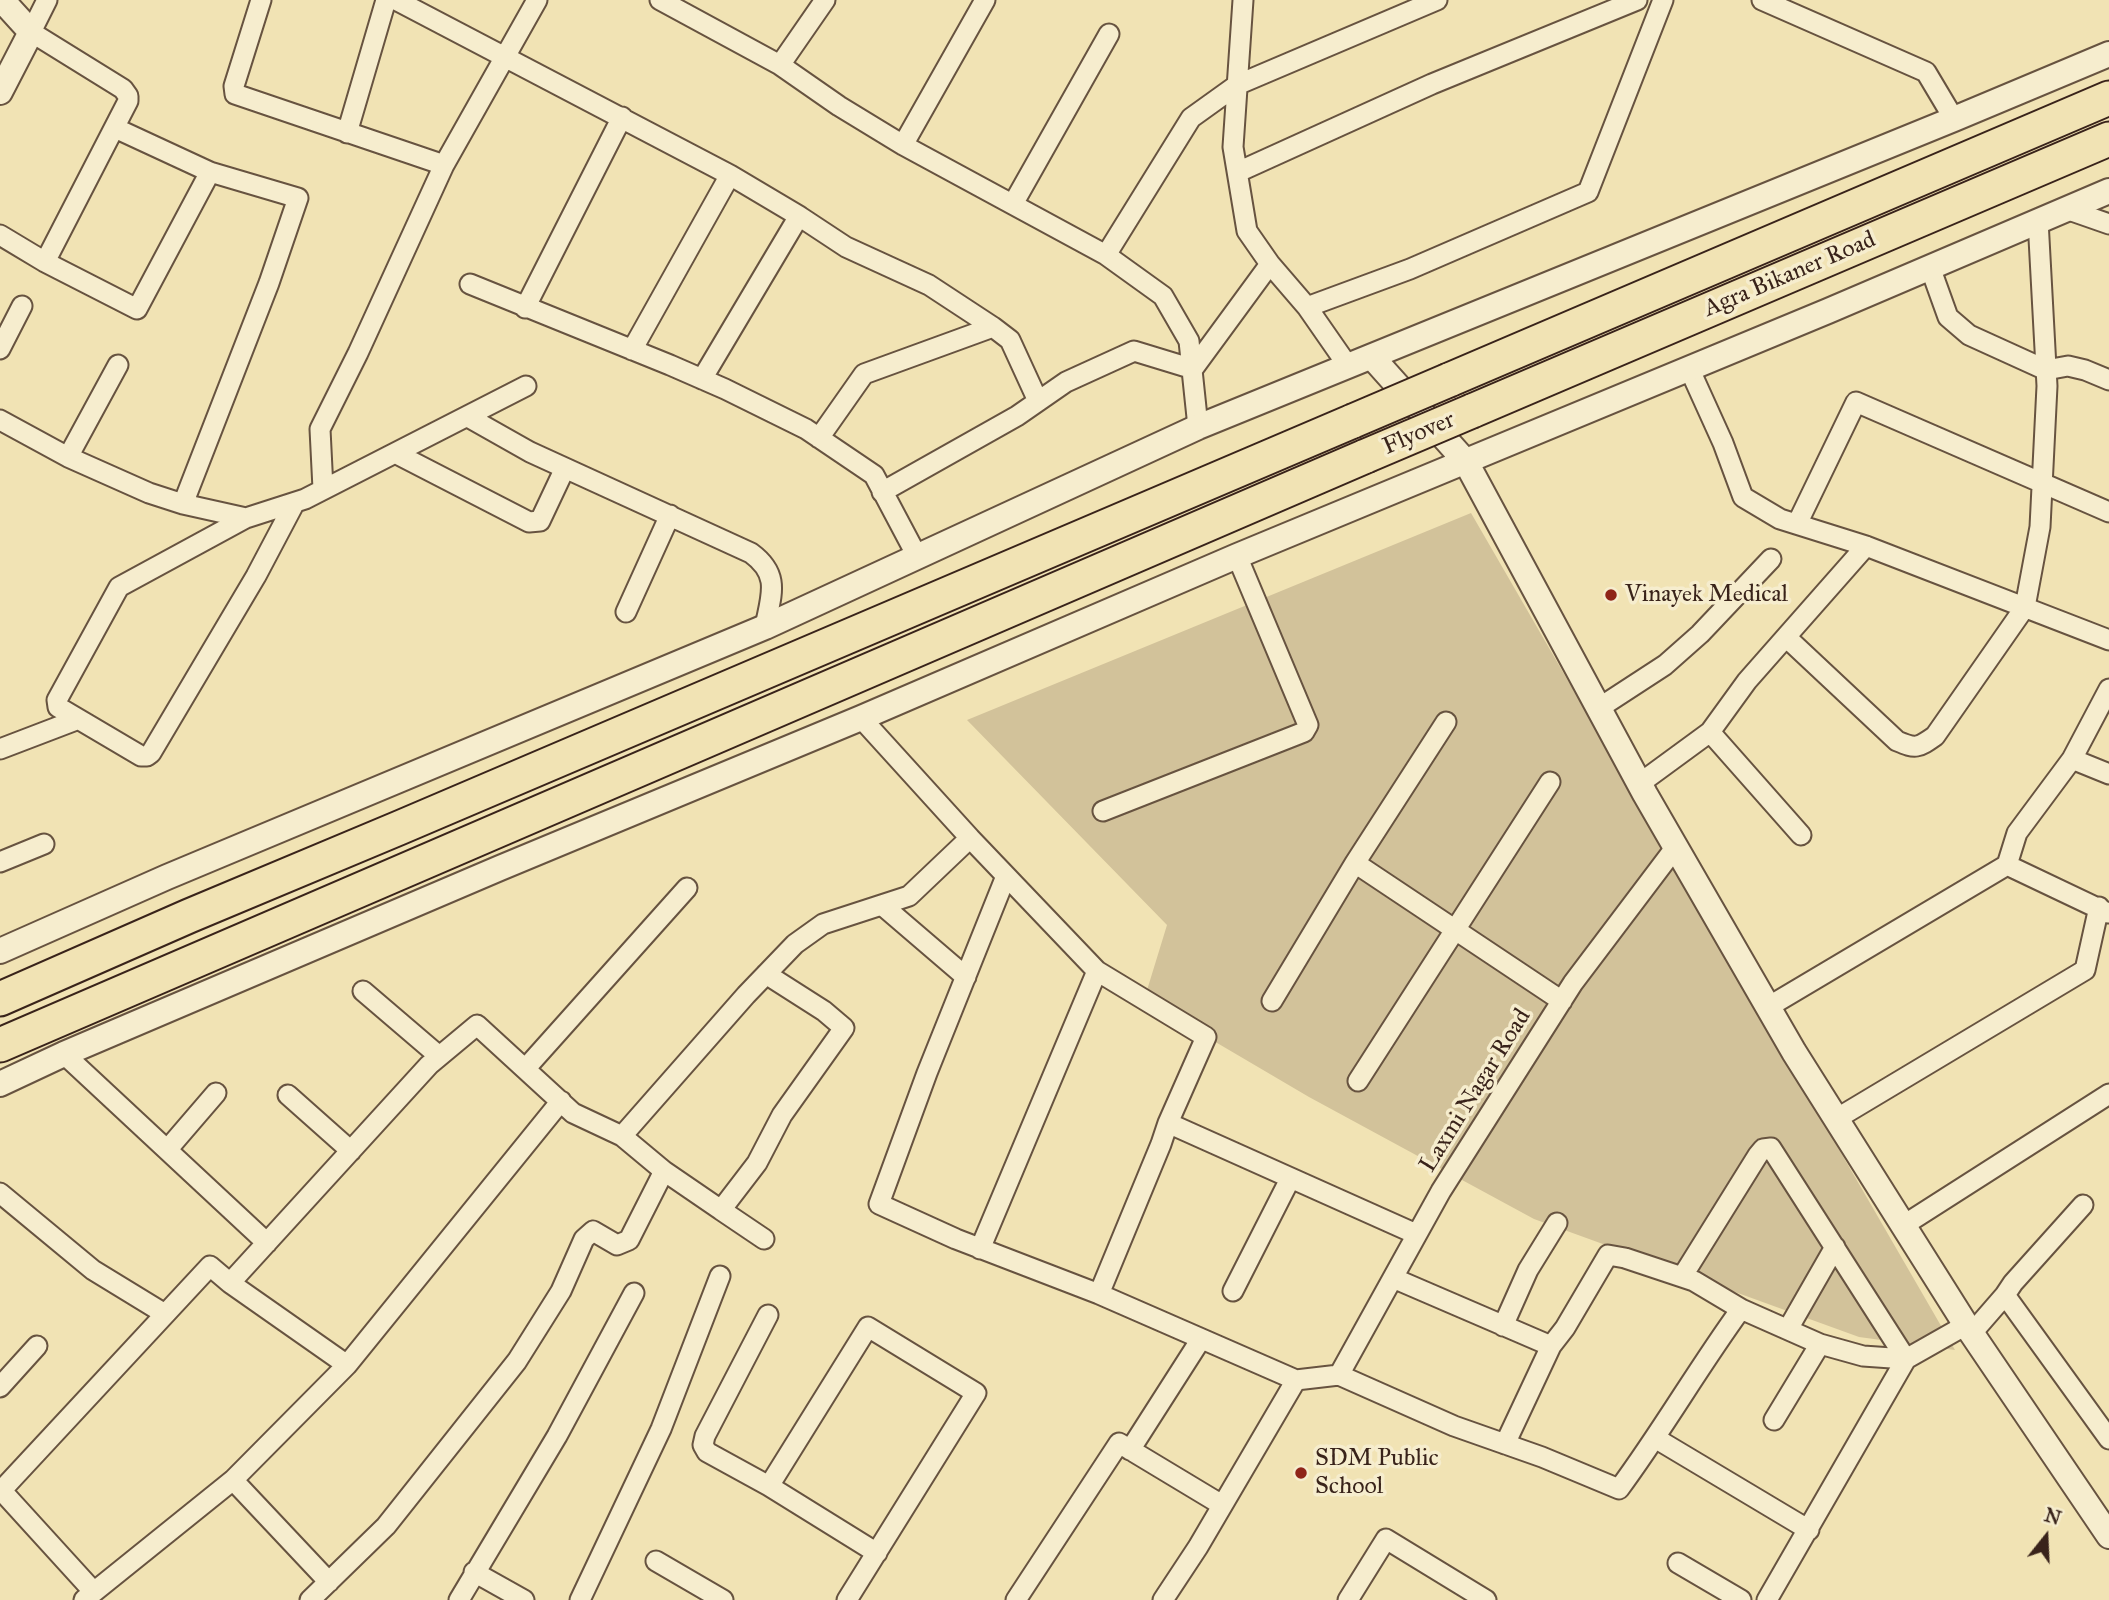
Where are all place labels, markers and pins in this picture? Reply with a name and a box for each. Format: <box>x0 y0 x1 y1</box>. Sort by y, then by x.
place label: Vinayek Medical <box>1625 581 1788 609</box>
marker: Vinayek Medical <box>1603 587 1619 603</box>
place label: SDM Public School <box>1315 1445 1439 1501</box>
marker: SDM Public School <box>1293 1465 1309 1481</box>

